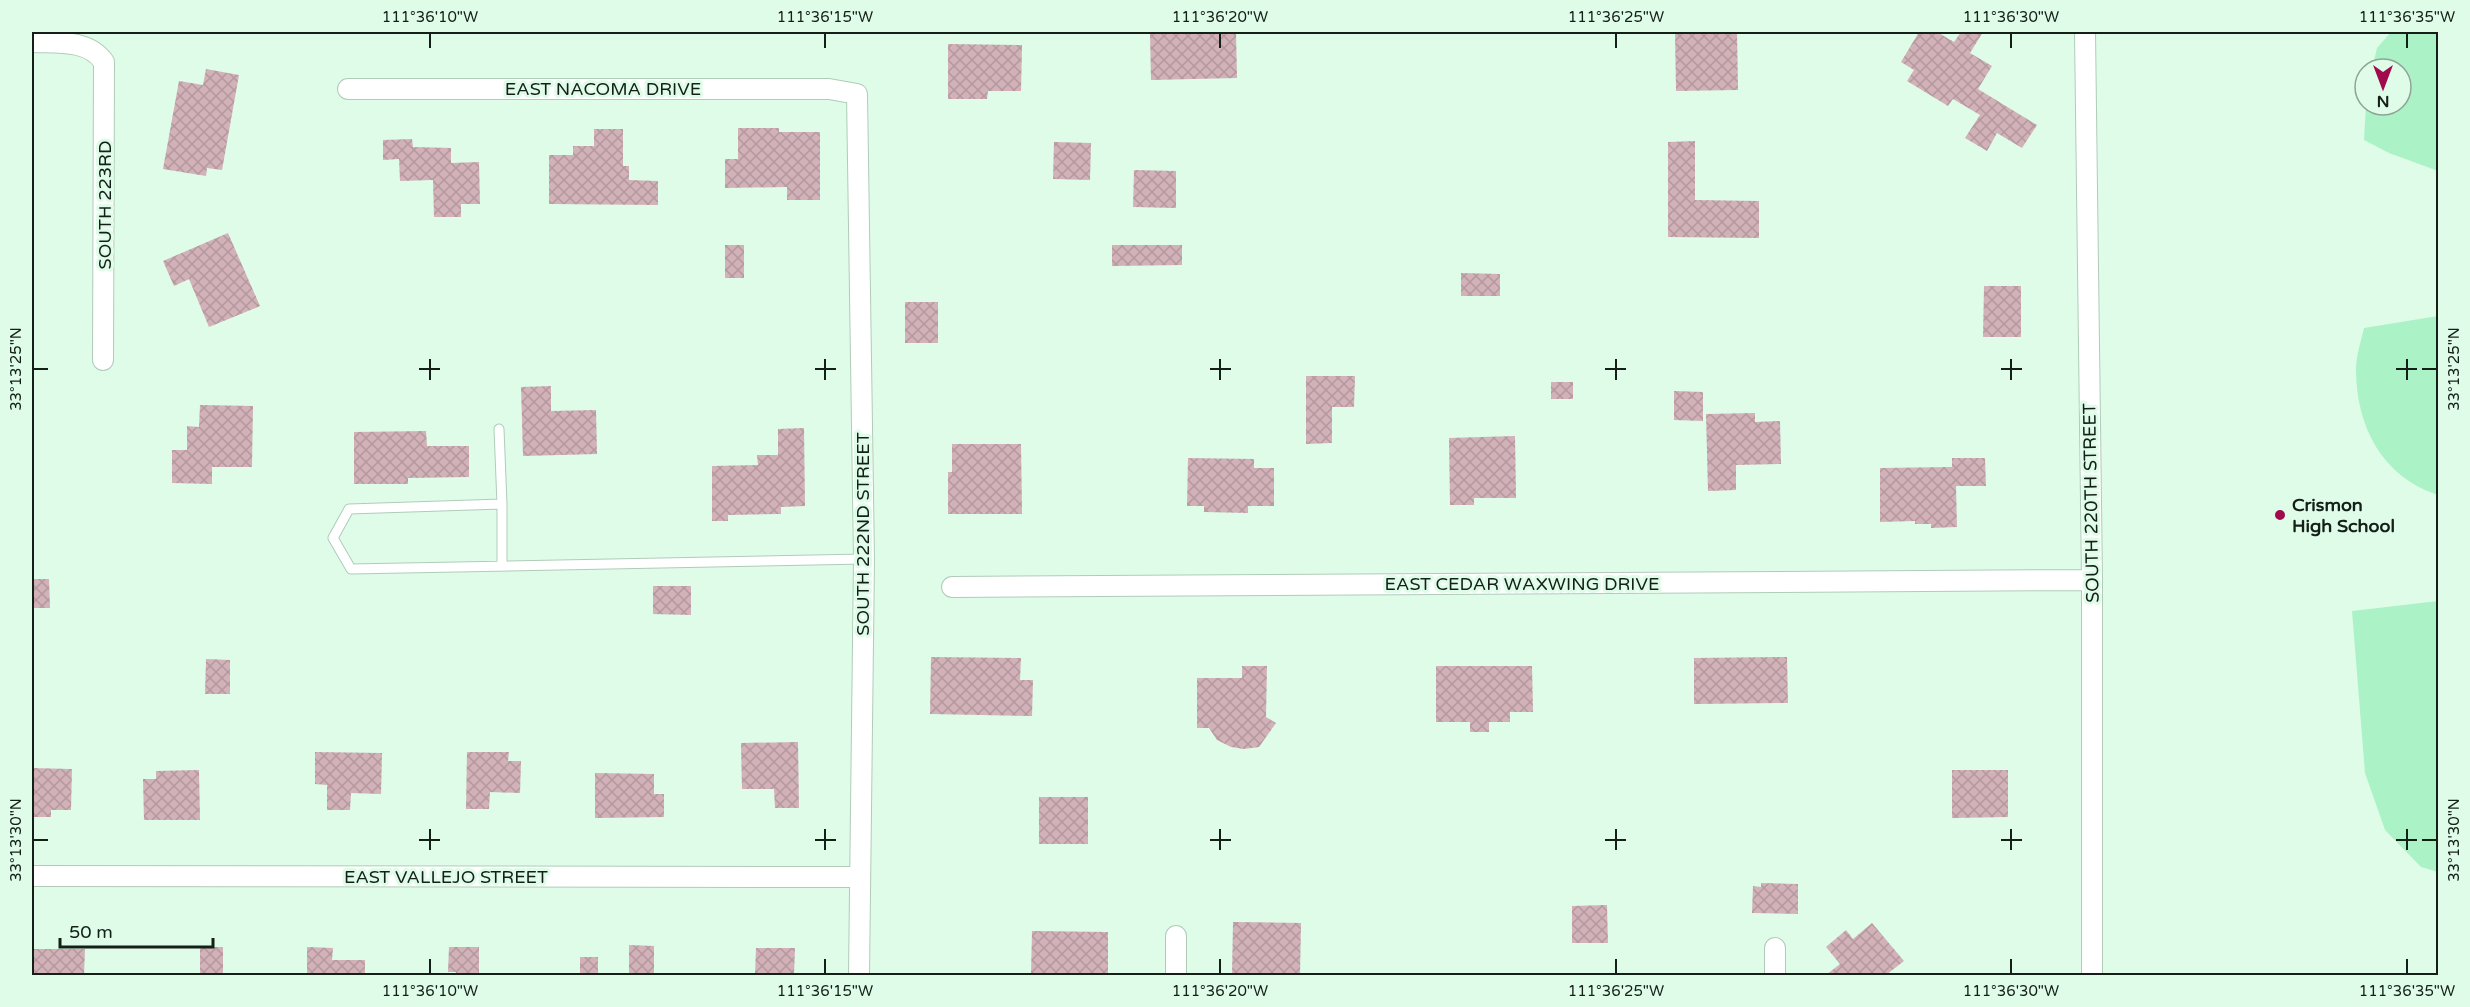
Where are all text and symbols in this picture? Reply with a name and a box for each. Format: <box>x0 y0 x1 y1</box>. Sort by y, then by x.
text: 111°36'10"W <box>382 8 478 26</box>
text: 111°36'15"W <box>777 8 873 26</box>
text: 111°36'20"W <box>1172 8 1268 26</box>
text: 111°36'25"W <box>1568 8 1664 26</box>
text: 111°36'30"W <box>1963 8 2059 26</box>
text: 111°36'35"W <box>2359 8 2455 26</box>
north arrow <box>2353 57 2413 117</box>
street label: EAST NACOMA DRIVE <box>505 78 701 100</box>
text: N <box>2377 91 2389 111</box>
street label: SOUTH 223RD <box>94 141 116 269</box>
text: 33°13'25"N <box>7 327 25 411</box>
text: 33°13'25"N <box>2445 327 2463 411</box>
street label: SOUTH 220TH STREET <box>2078 403 2104 603</box>
street label: SOUTH 222ND STREET <box>852 432 874 636</box>
place label: Crismon High School <box>2292 494 2395 537</box>
marker: Crismon High School <box>2273 508 2287 522</box>
street label: EAST CEDAR WAXWING DRIVE <box>1385 573 1659 595</box>
text: 33°13'30"N <box>7 798 25 882</box>
text: 33°13'30"N <box>2445 798 2463 882</box>
street label: EAST VALLEJO STREET <box>344 866 548 888</box>
scale bar <box>60 911 213 949</box>
text: 50 m <box>69 921 113 943</box>
text: 111°36'10"W <box>382 982 478 1000</box>
text: 111°36'15"W <box>777 982 873 1000</box>
text: 111°36'20"W <box>1172 982 1268 1000</box>
text: 111°36'25"W <box>1568 982 1664 1000</box>
text: 111°36'30"W <box>1963 982 2059 1000</box>
text: 111°36'35"W <box>2359 982 2455 1000</box>

